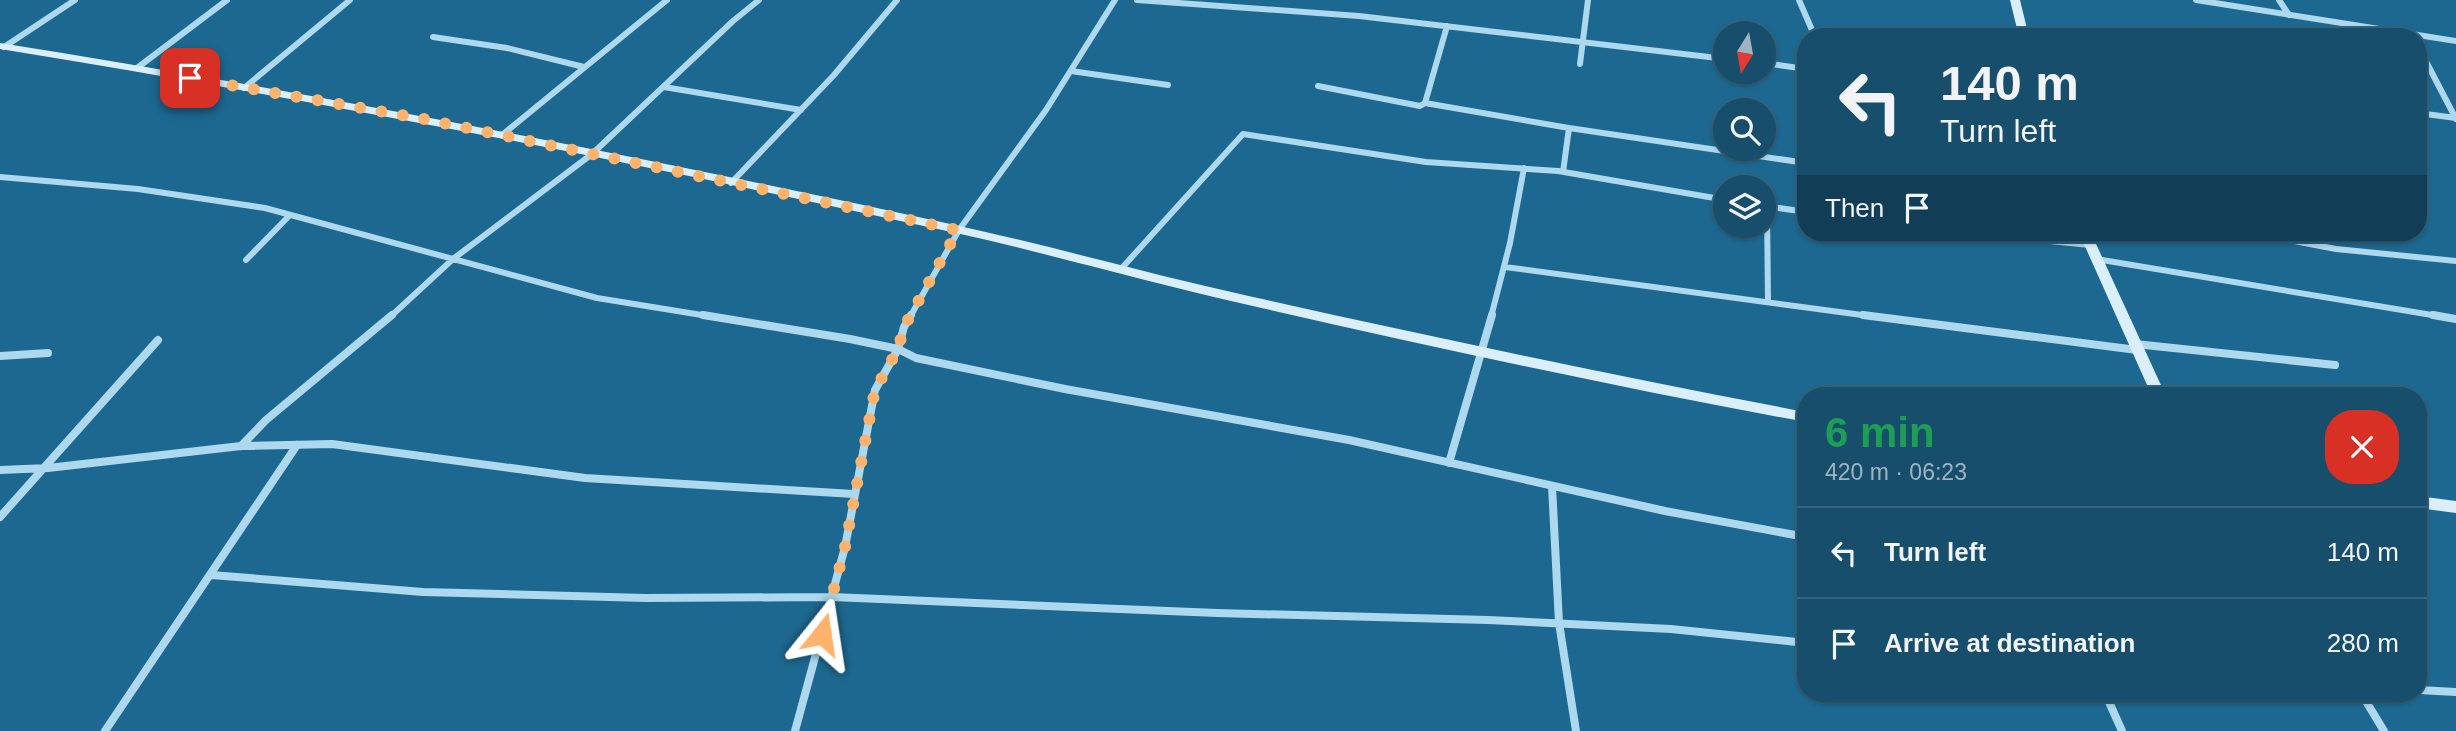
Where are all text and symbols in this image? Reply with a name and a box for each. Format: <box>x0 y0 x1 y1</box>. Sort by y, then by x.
north arrow <box>1713 21 1776 84</box>
map controls <box>1713 21 1776 238</box>
pin <box>160 48 220 108</box>
icon: left <box>1825 56 1916 147</box>
text: 140 m <box>1940 56 2079 110</box>
icon: arrive <box>171 59 209 97</box>
button: search <box>1713 98 1776 161</box>
text: Turn left <box>1940 113 2056 149</box>
button: layers <box>1713 175 1776 238</box>
icon: arrive <box>1898 189 1936 227</box>
text: Then <box>1825 193 1884 223</box>
text: 6 min <box>1825 409 1935 456</box>
button: close <box>2325 410 2399 484</box>
text: 420 m · 06:23 <box>1825 459 1967 485</box>
icon: left <box>1825 534 1863 572</box>
text: Turn left <box>1884 537 1986 567</box>
text: 140 m <box>2327 537 2399 567</box>
position arrow <box>785 597 859 671</box>
icon: arrive <box>1825 625 1863 663</box>
text: Arrive at destination <box>1884 628 2135 658</box>
text: 280 m <box>2327 628 2399 658</box>

